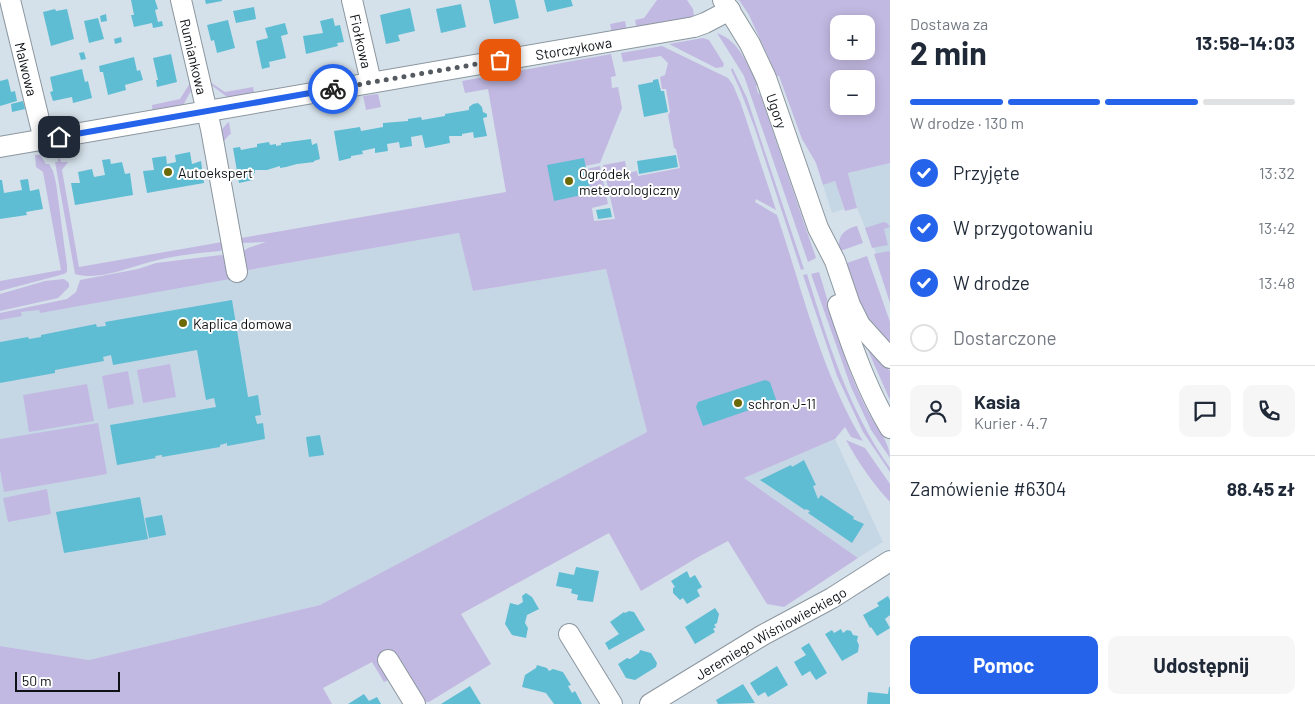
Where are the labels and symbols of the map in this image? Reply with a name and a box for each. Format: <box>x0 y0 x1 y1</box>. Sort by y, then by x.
street label: Fiołkowa <box>347 12 376 70</box>
street label: Rumiankowa <box>177 17 211 96</box>
street label: Storczykowa <box>534 33 613 63</box>
pin <box>479 39 521 81</box>
street label: Malwowa <box>12 40 41 98</box>
courier <box>308 64 358 114</box>
street label: Ugory <box>763 91 792 131</box>
pin <box>38 116 80 158</box>
place label: Autoekspert <box>178 164 253 181</box>
place label: Ogródek meteorologiczny <box>579 165 680 198</box>
marker: Autoekspert <box>162 166 174 178</box>
marker: Ogródek meteorologiczny <box>563 175 575 187</box>
place label: Kaplica domowa <box>193 315 292 332</box>
marker: Kaplica domowa <box>177 317 189 329</box>
place label: schron J-11 <box>748 395 816 412</box>
marker: schron J-11 <box>732 397 744 409</box>
street label: Jeremiego Wiśniowieckiego <box>692 583 849 683</box>
scale bar <box>15 669 120 692</box>

